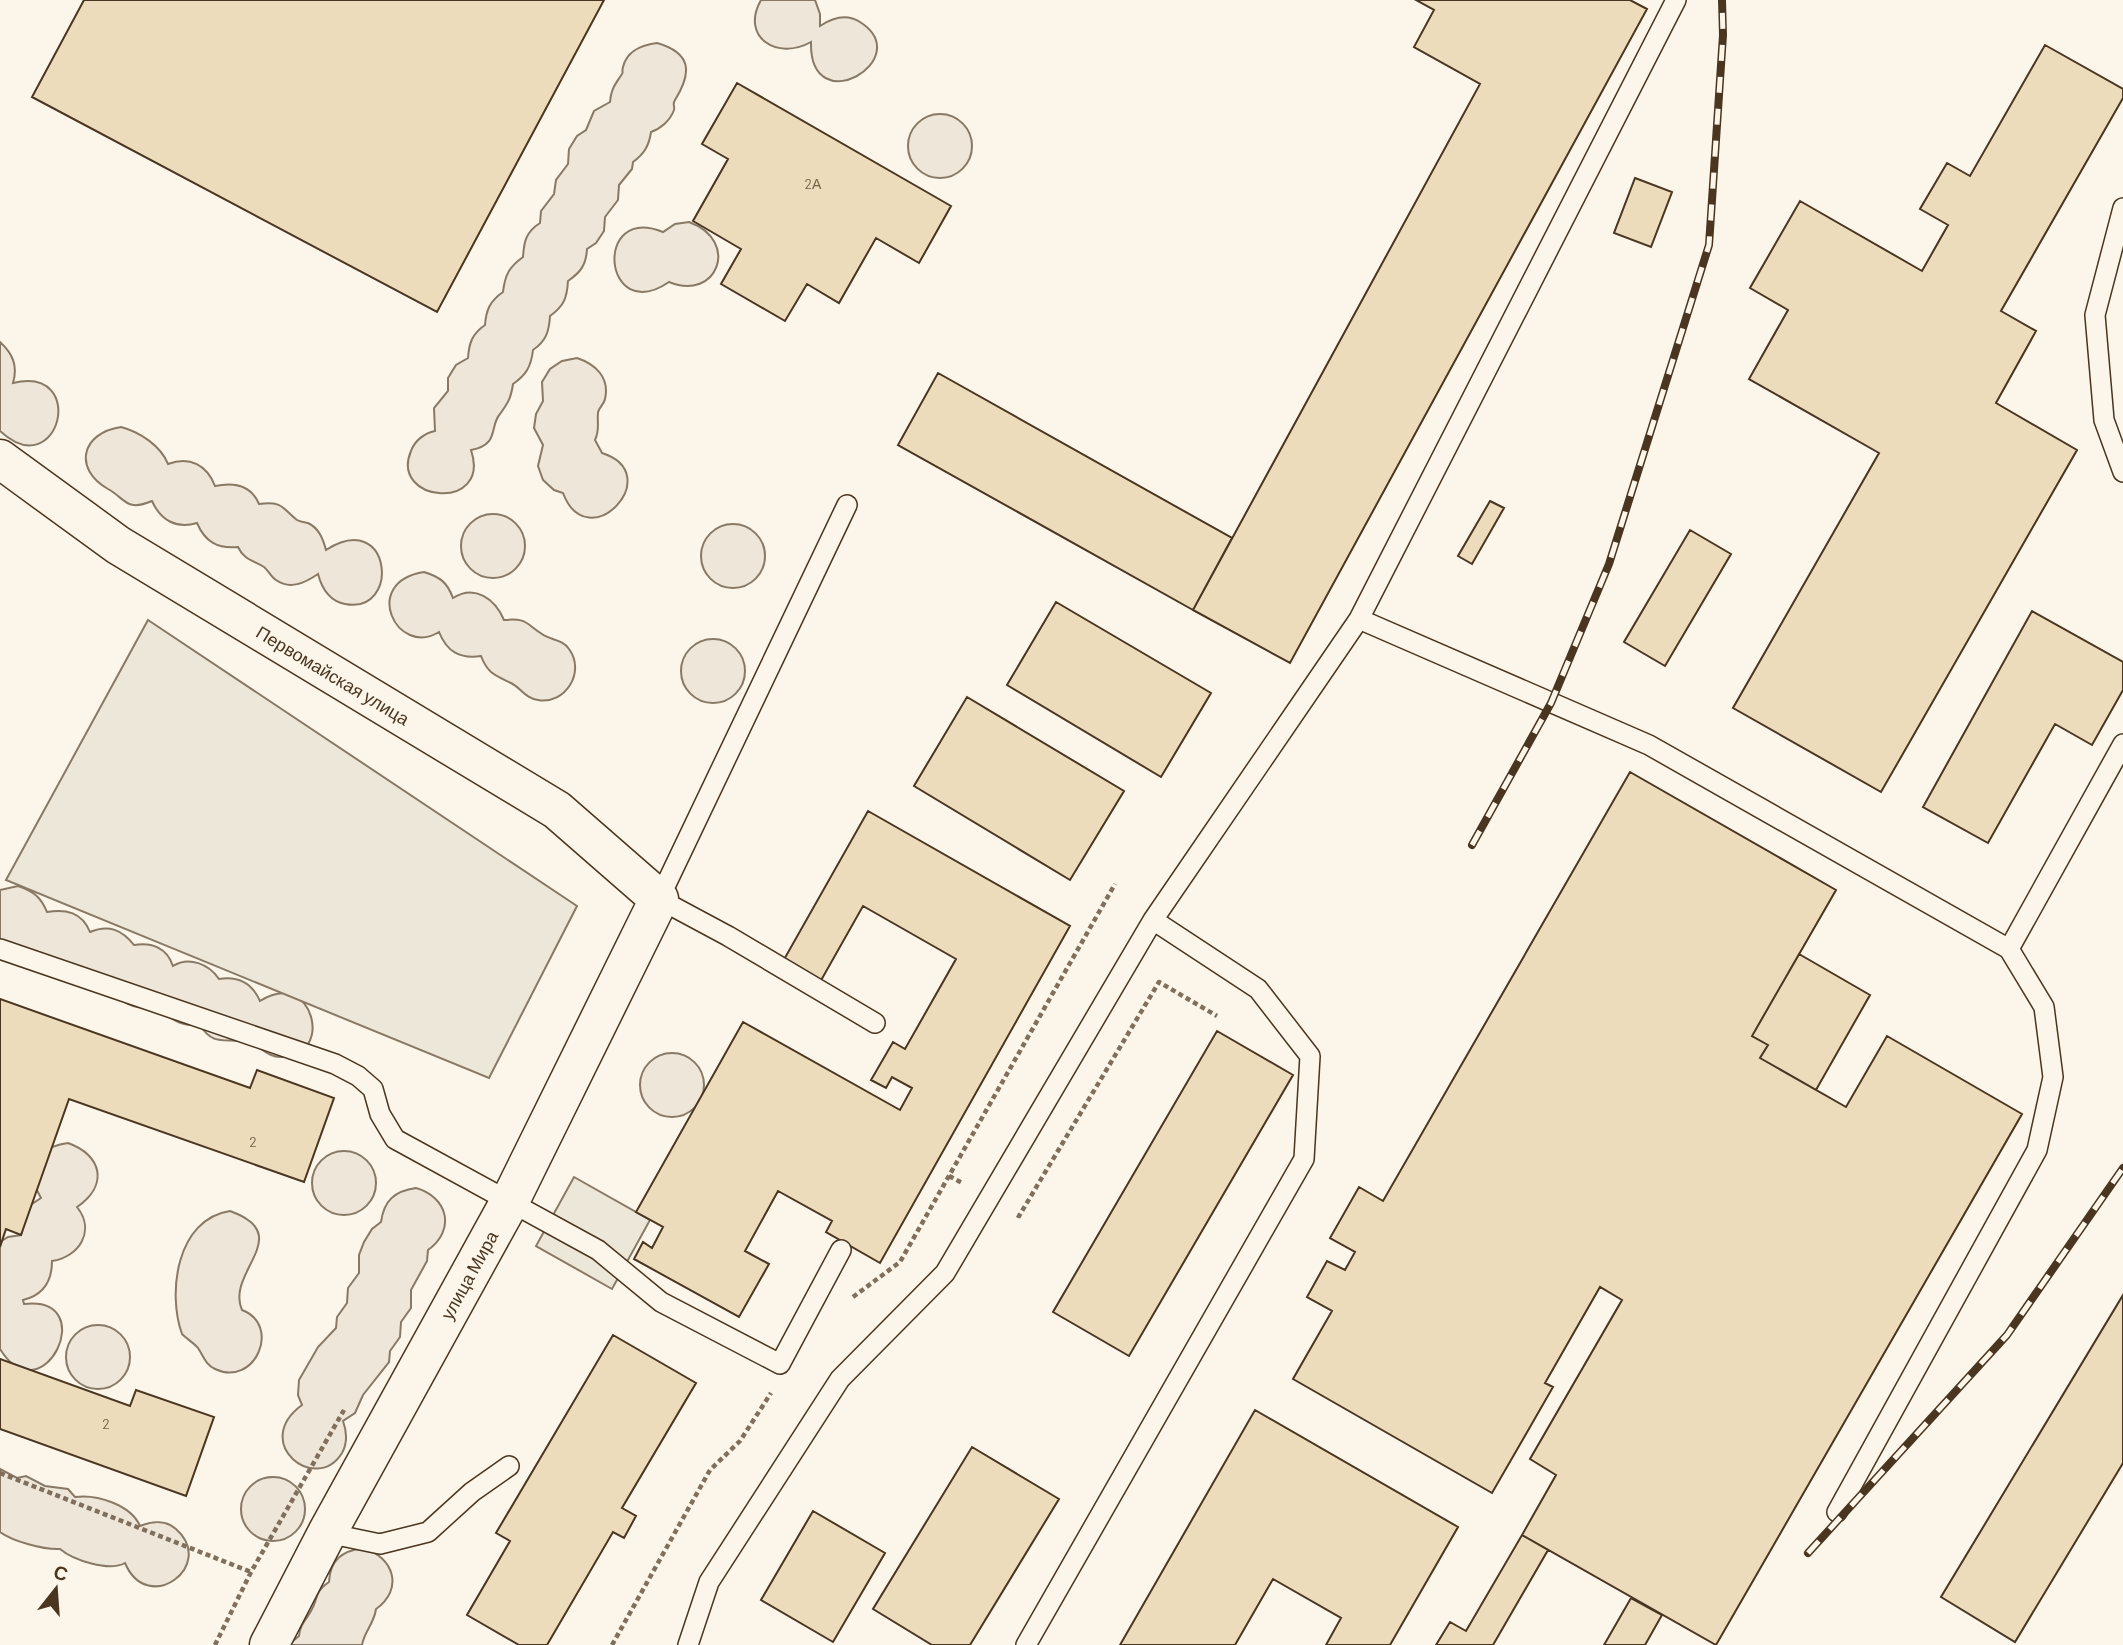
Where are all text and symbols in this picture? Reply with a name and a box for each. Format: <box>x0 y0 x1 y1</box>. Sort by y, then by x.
house number: 2А <box>805 175 822 192</box>
street label: Первомайская улица <box>252 621 414 730</box>
house number: 2 <box>249 1133 257 1150</box>
street label: улица Мира <box>436 1226 503 1323</box>
house number: 2 <box>102 1415 110 1432</box>
north arrow <box>21 1554 91 1624</box>
text: С <box>51 1559 71 1585</box>

